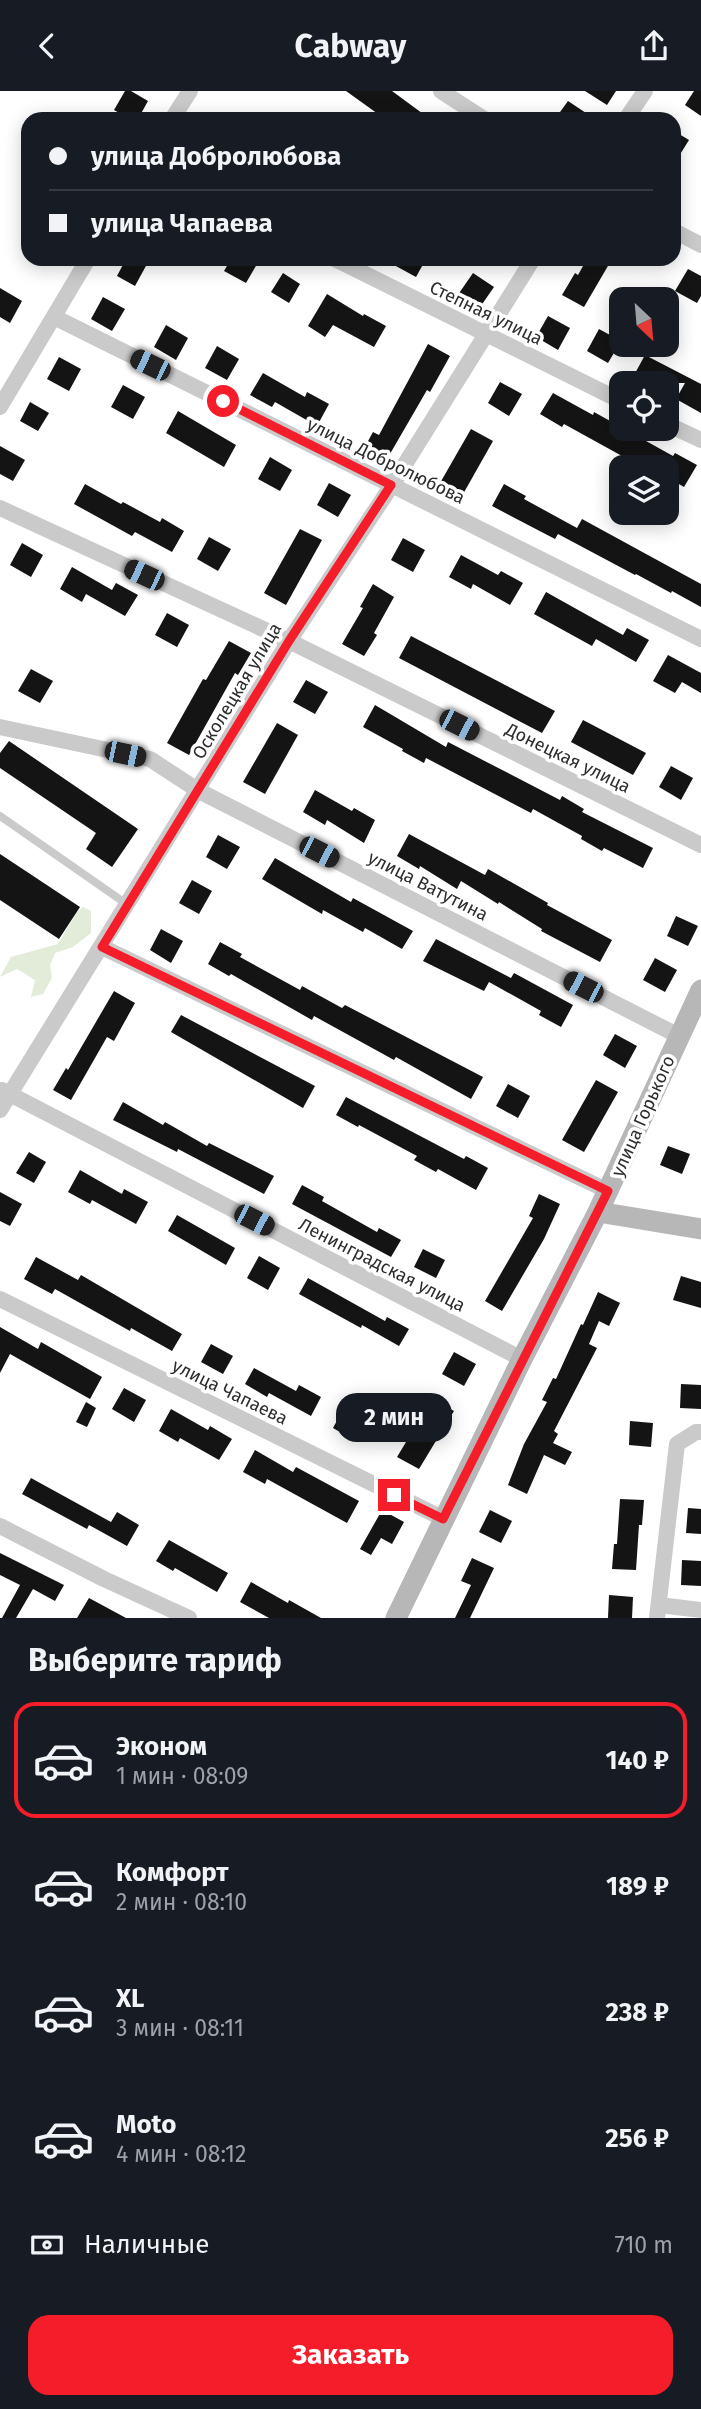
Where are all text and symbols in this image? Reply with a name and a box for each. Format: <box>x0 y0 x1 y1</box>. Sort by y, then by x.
icon: back <box>28 27 66 65</box>
text: Cabway <box>295 27 406 65</box>
icon: share <box>635 27 673 65</box>
text: улица Добролюбова <box>91 141 341 172</box>
text: улица Чапаева <box>91 208 273 239</box>
street label: Степная улица <box>426 276 546 350</box>
north arrow <box>609 287 679 357</box>
map controls <box>609 287 679 525</box>
car <box>127 346 174 384</box>
button: locate <box>609 371 679 441</box>
route start <box>207 385 239 417</box>
street label: улица Добролюбова <box>303 413 469 509</box>
button: layers <box>609 455 679 525</box>
car <box>121 557 168 593</box>
street label: Осколецкая улица <box>188 619 286 763</box>
car <box>436 706 483 744</box>
street label: Донецкая улица <box>501 718 634 798</box>
car <box>103 739 148 769</box>
car <box>296 833 343 871</box>
street label: улица Ватутина <box>364 846 492 926</box>
car <box>560 968 607 1006</box>
street label: улица Горького <box>606 1052 680 1180</box>
car <box>231 1201 278 1239</box>
street label: Ленинградская улица <box>295 1213 469 1317</box>
street label: улица Чапаева <box>169 1355 291 1429</box>
callout: 2 мин <box>336 1393 452 1443</box>
text: 2 мин <box>364 1403 424 1431</box>
route end <box>378 1479 410 1511</box>
text: Выберите тариф <box>28 1641 282 1679</box>
icon: car <box>32 1729 95 1792</box>
text: Эконом <box>116 1731 207 1762</box>
text: 140 ₽ <box>605 1745 669 1776</box>
text: 1 мин · 08:09 <box>116 1762 248 1790</box>
icon: car <box>32 1855 95 1918</box>
text: Комфорт <box>116 1857 229 1888</box>
text: 189 ₽ <box>606 1871 669 1902</box>
text: 2 мин · 08:10 <box>116 1888 247 1916</box>
icon: car <box>32 1981 95 2044</box>
text: XL <box>116 1983 144 2014</box>
text: 238 ₽ <box>605 1997 669 2028</box>
text: 3 мин · 08:11 <box>116 2014 244 2042</box>
icon: car <box>32 2107 95 2170</box>
text: Moto <box>116 2109 176 2140</box>
text: 256 ₽ <box>605 2123 669 2154</box>
text: 4 мин · 08:12 <box>116 2140 246 2168</box>
icon: cash <box>28 2226 66 2264</box>
text: Наличные <box>84 2229 209 2260</box>
text: 710 m <box>615 2231 673 2259</box>
button: Заказать <box>28 2315 673 2395</box>

